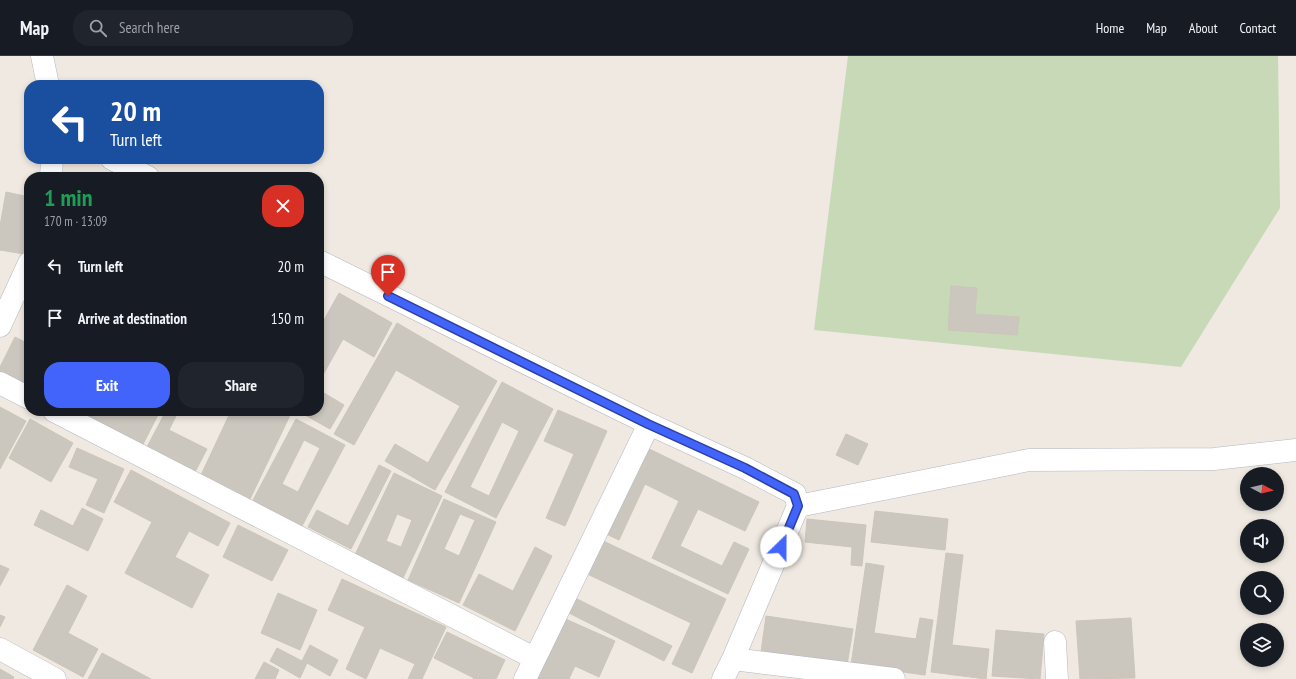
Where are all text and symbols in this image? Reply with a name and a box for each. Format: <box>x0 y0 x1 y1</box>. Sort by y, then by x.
search box <box>73 10 353 46</box>
text: Map <box>20 16 49 40</box>
icon: search <box>87 17 109 39</box>
text: Search here <box>119 18 180 37</box>
text: Home <box>1096 19 1124 37</box>
text: Map <box>1146 19 1167 37</box>
text: About <box>1189 19 1218 37</box>
text: Contact <box>1240 19 1276 37</box>
text: 20 m <box>110 92 161 129</box>
icon: left <box>44 96 96 148</box>
text: Turn left <box>110 128 162 151</box>
text: 1 min <box>44 182 92 213</box>
button: close <box>262 185 304 227</box>
text: 170 m · 13:09 <box>44 213 107 230</box>
icon: left <box>44 255 66 277</box>
pin <box>371 255 405 296</box>
text: Turn left <box>78 257 123 276</box>
text: 20 m <box>278 257 304 276</box>
icon: arrive <box>377 261 399 283</box>
icon: arrive <box>44 307 66 329</box>
text: Arrive at destination <box>78 309 187 328</box>
text: 150 m <box>271 309 304 328</box>
button: Exit <box>44 362 170 408</box>
button: Share <box>178 362 304 408</box>
north arrow <box>1240 467 1284 511</box>
map controls <box>1240 467 1284 667</box>
button: sound <box>1240 519 1284 563</box>
position arrow <box>760 526 802 568</box>
button: search <box>1240 571 1284 615</box>
button: layers <box>1240 623 1284 667</box>

